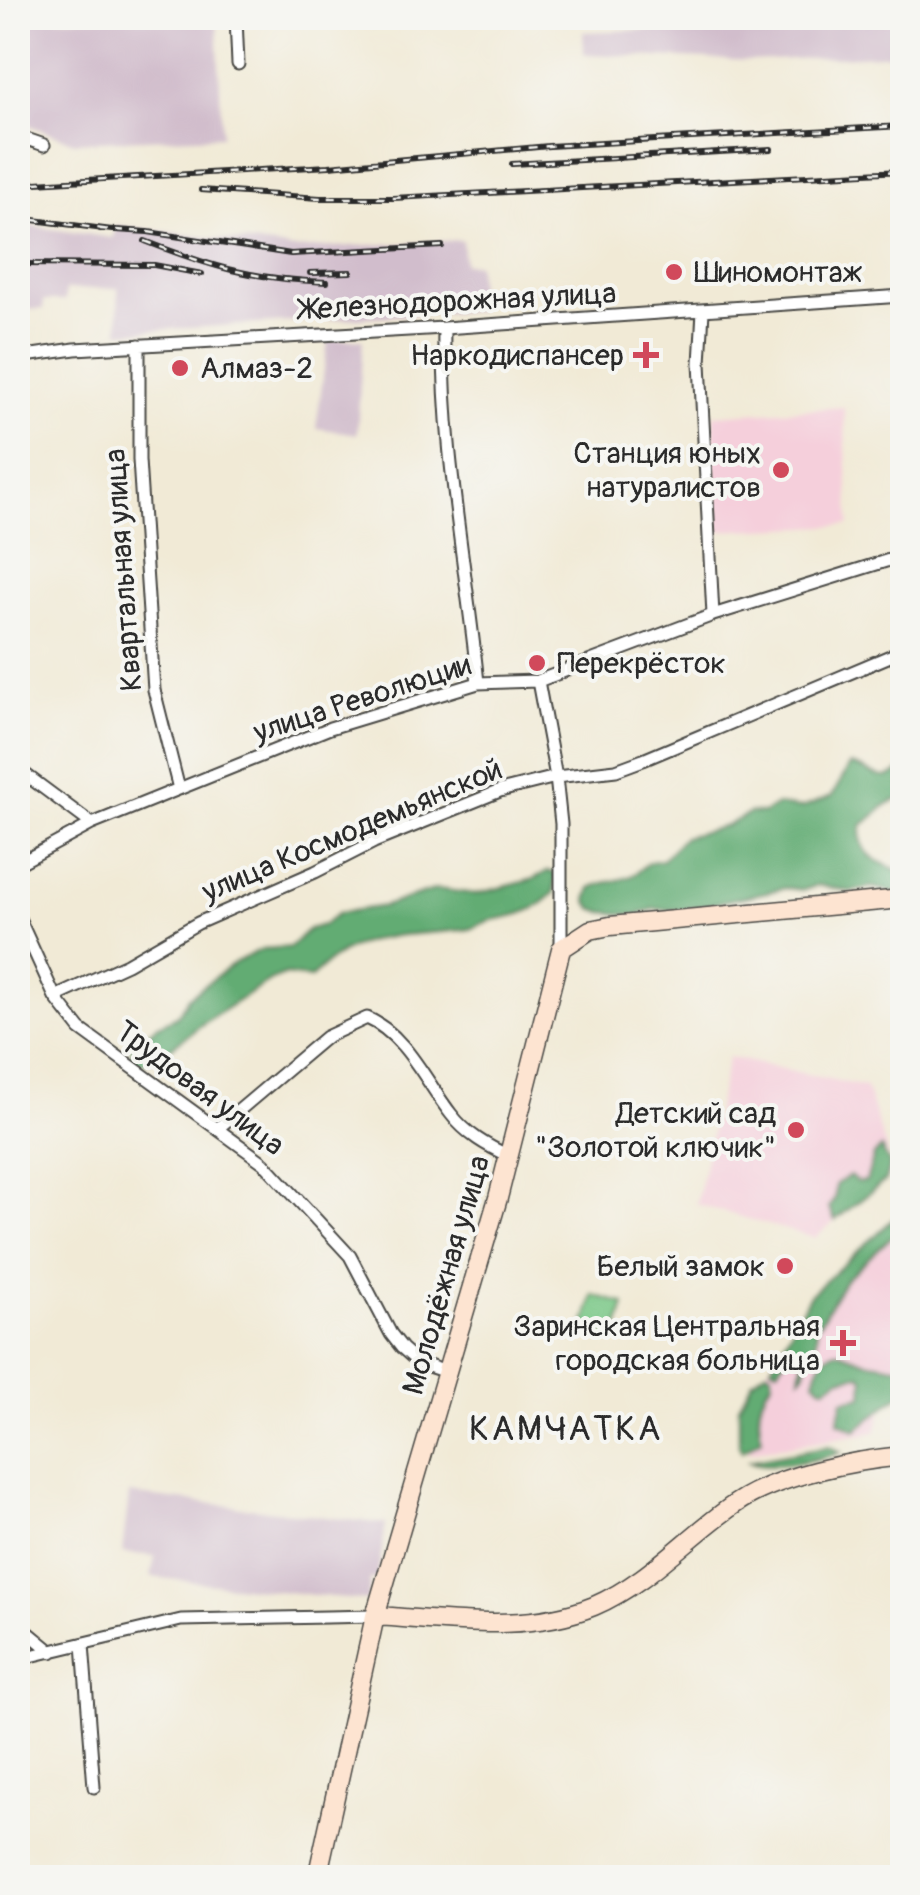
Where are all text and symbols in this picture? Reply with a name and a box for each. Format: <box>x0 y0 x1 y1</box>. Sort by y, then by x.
place label: Шиномонтаж <box>694 254 863 291</box>
marker: Шиномонтаж <box>663 261 685 283</box>
street label: Железнодорожная улица <box>295 275 617 328</box>
place label: Наркодиспансер <box>410 337 624 374</box>
marker: Наркодиспансер <box>633 342 659 368</box>
place label: Алмаз-2 <box>200 350 313 387</box>
marker: Алмаз-2 <box>169 357 191 379</box>
place label: Станция юных натуралистов <box>573 435 761 506</box>
street label: Квартальная улица <box>97 448 150 692</box>
marker: Станция юных натуралистов <box>770 459 792 481</box>
place label: Перекрёсток <box>557 645 726 682</box>
street label: улица Революции <box>248 646 476 751</box>
marker: Перекрёсток <box>526 652 548 674</box>
street label: улица Космодемьянской <box>196 750 508 911</box>
street label: Трудовая улица <box>108 1013 291 1164</box>
place label: Детский сад "Золотой ключик" <box>535 1095 776 1166</box>
marker: Детский сад "Золотой ключик" <box>785 1119 807 1141</box>
street label: Молодёжная улица <box>395 1151 498 1399</box>
place label: Белый замок <box>596 1248 765 1285</box>
marker: Белый замок <box>774 1255 796 1277</box>
place label: Заринская Центральная городская больница <box>513 1308 820 1379</box>
marker: Заринская Центральная городская больница <box>830 1330 856 1356</box>
district label: КАМЧАТКА <box>469 1407 663 1451</box>

